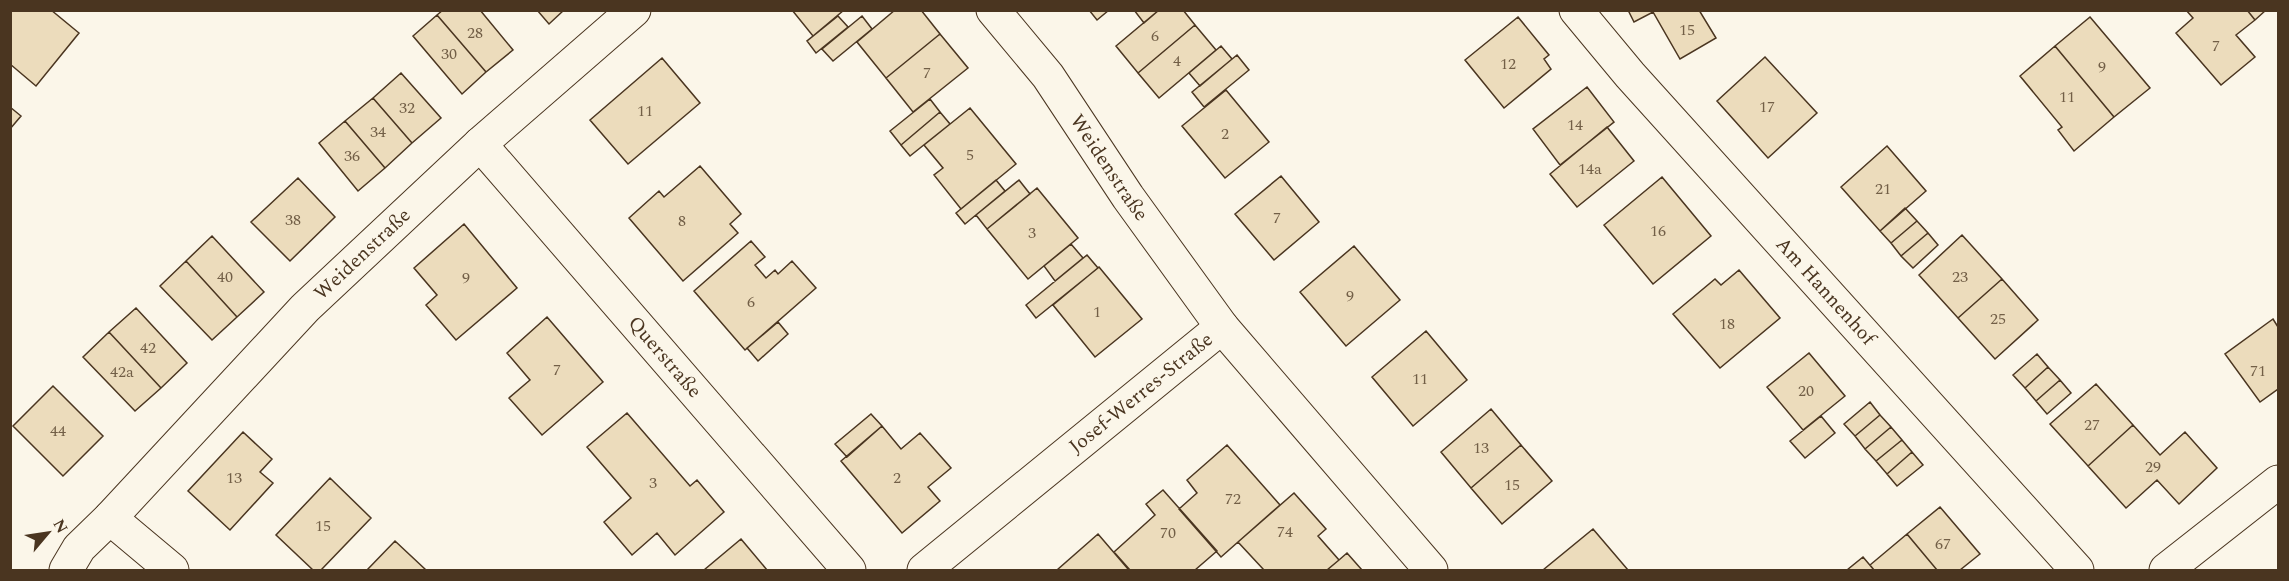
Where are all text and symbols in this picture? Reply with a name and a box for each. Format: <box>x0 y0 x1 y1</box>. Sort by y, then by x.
house number: 15 <box>1679 18 1695 42</box>
house number: 28 <box>467 21 483 45</box>
house number: 6 <box>1151 24 1159 48</box>
house number: 7 <box>2212 34 2220 58</box>
house number: 30 <box>441 42 457 66</box>
house number: 4 <box>1173 49 1181 73</box>
house number: 12 <box>1500 52 1516 76</box>
house number: 9 <box>2098 55 2106 79</box>
house number: 7 <box>923 61 931 85</box>
house number: 11 <box>2059 85 2075 109</box>
house number: 17 <box>1759 95 1775 119</box>
house number: 32 <box>399 96 415 120</box>
house number: 11 <box>637 99 653 123</box>
street label: Weidenstraße <box>1062 108 1156 227</box>
house number: 14 <box>1567 113 1583 137</box>
house number: 34 <box>370 120 386 144</box>
house number: 2 <box>1221 122 1229 146</box>
house number: 5 <box>966 143 974 167</box>
house number: 36 <box>344 144 360 168</box>
house number: 14a <box>1578 157 1602 181</box>
house number: 21 <box>1875 177 1891 201</box>
street label: Weidenstraße <box>307 201 418 307</box>
house number: 7 <box>1273 206 1281 230</box>
house number: 38 <box>285 208 301 232</box>
house number: 8 <box>678 209 686 233</box>
house number: 16 <box>1650 219 1666 243</box>
house number: 3 <box>1028 221 1036 245</box>
street label: Am Hannenhof <box>1768 230 1884 354</box>
house number: 40 <box>217 265 233 289</box>
house number: 23 <box>1952 265 1968 289</box>
house number: 9 <box>462 266 470 290</box>
house number: 9 <box>1346 284 1354 308</box>
house number: 6 <box>747 290 755 314</box>
house number: 1 <box>1093 300 1101 324</box>
house number: 25 <box>1990 307 2006 331</box>
street label: Querstraße <box>620 309 709 405</box>
house number: 18 <box>1719 312 1735 336</box>
street label: Josef-Werres-Straße <box>1062 325 1220 461</box>
house number: 42 <box>140 336 156 360</box>
house number: 7 <box>553 358 561 382</box>
house number: 71 <box>2250 359 2266 383</box>
house number: 42a <box>110 360 134 384</box>
house number: 11 <box>1412 367 1428 391</box>
house number: 20 <box>1798 379 1814 403</box>
house number: 27 <box>2084 413 2100 437</box>
house number: 44 <box>50 419 66 443</box>
house number: 13 <box>1473 436 1489 460</box>
house number: 29 <box>2145 455 2161 479</box>
house number: 13 <box>226 466 242 490</box>
house number: 2 <box>893 466 901 490</box>
house number: 3 <box>649 471 657 495</box>
house number: 15 <box>1504 473 1520 497</box>
house number: 72 <box>1225 487 1241 511</box>
north arrow <box>18 503 78 563</box>
house number: 15 <box>315 514 331 538</box>
text: N <box>47 515 74 538</box>
house number: 74 <box>1277 520 1293 544</box>
house number: 70 <box>1160 521 1176 545</box>
house number: 67 <box>1935 532 1951 556</box>

